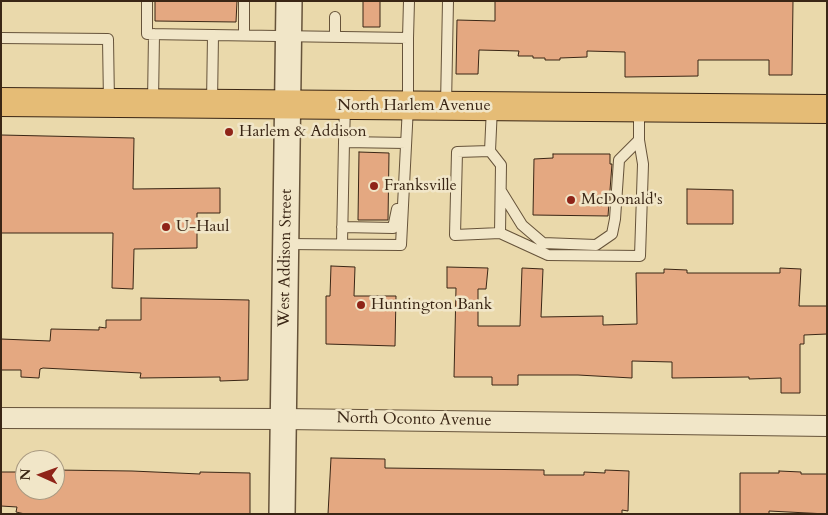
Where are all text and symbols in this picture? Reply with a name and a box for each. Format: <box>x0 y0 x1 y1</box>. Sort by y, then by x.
street label: North Harlem Avenue <box>337 96 491 116</box>
place label: Harlem & Addison <box>239 122 366 142</box>
marker: Harlem & Addison <box>223 126 235 138</box>
place label: Franksville <box>384 176 457 196</box>
marker: Franksville <box>368 180 380 192</box>
street label: West Addison Street <box>275 189 297 327</box>
place label: McDonald's <box>581 190 663 210</box>
marker: McDonald's <box>565 194 577 206</box>
place label: U-Haul <box>176 217 229 237</box>
marker: U-Haul <box>160 221 172 233</box>
place label: Huntington Bank <box>371 295 492 315</box>
marker: Huntington Bank <box>355 299 367 311</box>
street label: North Oconto Avenue <box>336 409 492 431</box>
north arrow <box>15 450 65 500</box>
text: N <box>16 468 35 481</box>

